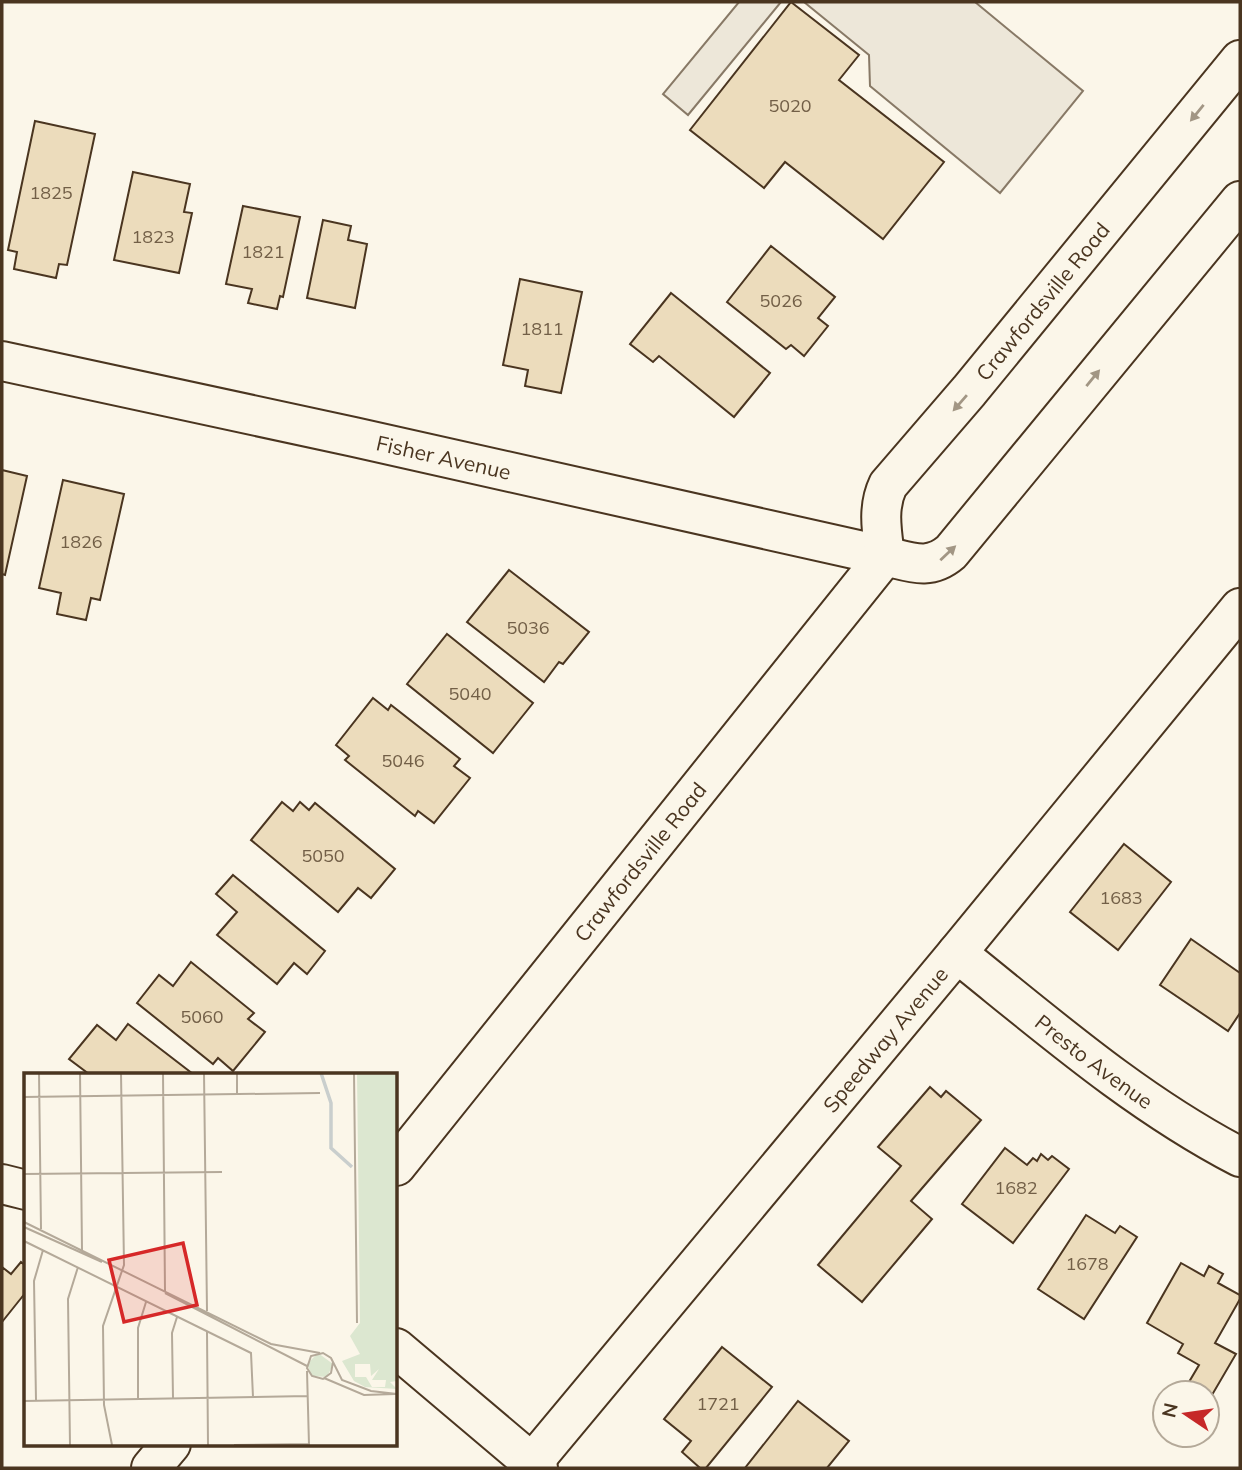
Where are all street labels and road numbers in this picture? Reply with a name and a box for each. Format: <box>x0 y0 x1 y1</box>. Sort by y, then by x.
street label: Crawfordsville Road <box>970 217 1115 386</box>
street label: Fisher Avenue <box>374 429 513 485</box>
street label: Crawfordsville Road <box>568 777 712 947</box>
street label: Speedway Avenue <box>817 961 953 1117</box>
street label: Presto Avenue <box>1030 1009 1158 1114</box>

